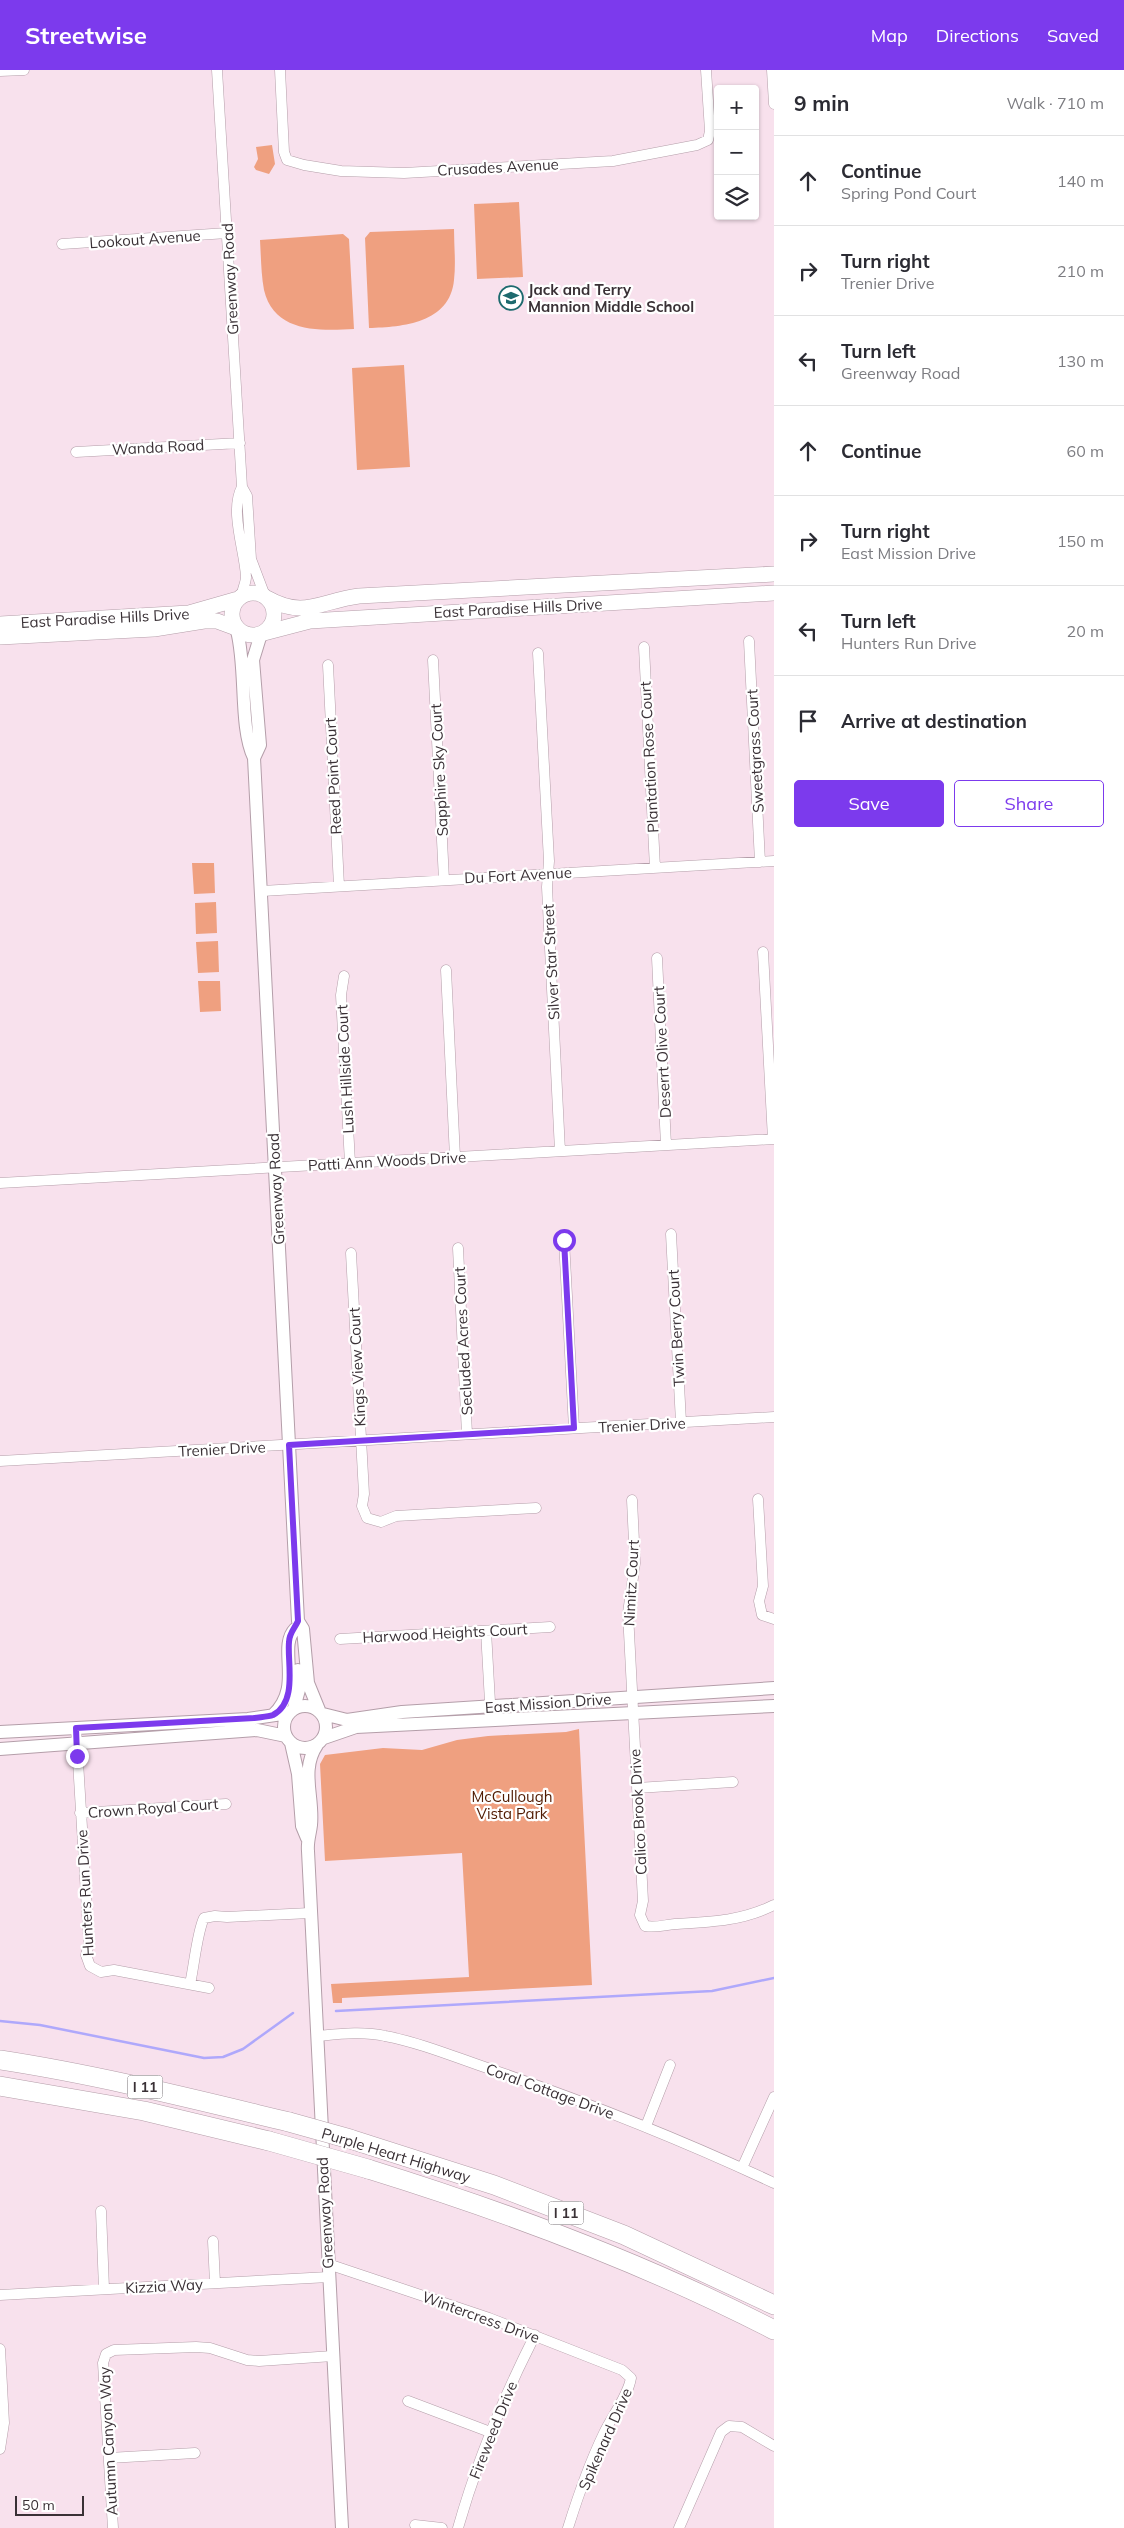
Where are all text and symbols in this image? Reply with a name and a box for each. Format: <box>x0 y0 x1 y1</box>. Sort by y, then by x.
text: Streetwise <box>25 20 147 50</box>
text: Map <box>871 24 908 47</box>
text: Directions <box>936 24 1019 47</box>
text: Saved <box>1047 24 1099 47</box>
map controls <box>714 85 759 220</box>
button: + <box>714 85 759 130</box>
text: 9 min <box>794 90 849 116</box>
text: Walk · 710 m <box>1006 93 1104 113</box>
button: − <box>714 130 759 175</box>
street label: Crusades Avenue <box>437 154 559 180</box>
text: Continue <box>841 159 921 183</box>
icon: ahead <box>794 167 822 195</box>
text: 140 m <box>1057 171 1104 191</box>
button: layers <box>714 175 759 220</box>
text: Spring Pond Court <box>841 183 976 203</box>
street label: Greenway Road <box>218 223 242 335</box>
street label: Lookout Avenue <box>89 226 201 252</box>
text: Turn right <box>841 249 930 273</box>
icon: right <box>794 257 822 285</box>
text: 210 m <box>1057 261 1104 281</box>
text: Trenier Drive <box>841 273 934 293</box>
place label: Jack and Terry Mannion Middle School <box>528 280 694 316</box>
school or university icon: Jack and Terry Mannion Middle School <box>498 285 524 311</box>
text: Turn left <box>841 339 916 363</box>
icon: left <box>794 347 822 375</box>
text: 130 m <box>1057 351 1104 371</box>
text: Greenway Road <box>841 363 960 383</box>
street label: Wanda Road <box>111 435 205 459</box>
icon: ahead <box>794 437 822 465</box>
text: Continue <box>841 439 921 463</box>
text: 60 m <box>1067 441 1104 461</box>
text: Turn right <box>841 519 930 543</box>
icon: right <box>794 527 822 555</box>
text: 150 m <box>1057 531 1104 551</box>
text: East Mission Drive <box>841 543 976 563</box>
street label: East Paradise Hills Drive <box>433 594 603 622</box>
street label: East Paradise Hills Drive <box>20 604 190 632</box>
text: Turn left <box>841 609 916 633</box>
icon: left <box>794 617 822 645</box>
text: 20 m <box>1067 621 1104 641</box>
text: Hunters Run Drive <box>841 633 976 653</box>
street label: Plantation Rose Court <box>636 681 662 833</box>
street label: Sweetgrass Court <box>742 689 768 813</box>
street label: Sapphire Sky Court <box>426 703 452 837</box>
icon: arrive <box>794 707 822 735</box>
text: Arrive at destination <box>841 709 1027 733</box>
street label: Reed Point Court <box>320 717 346 835</box>
button: Save <box>794 780 944 827</box>
button: Share <box>954 780 1104 827</box>
street label: Du Fort Avenue <box>464 863 572 887</box>
street label: Silver Star Street <box>538 903 564 1021</box>
street label: Deserrt Olive Court <box>649 986 675 1118</box>
street label: Lush Hillside Court <box>332 1004 358 1134</box>
street label: Greenway Road <box>264 1133 288 1245</box>
street label: Patti Ann Woods Drive <box>307 1147 467 1175</box>
route start <box>553 1229 576 1252</box>
street label: Secluded Acres Court <box>450 1266 476 1416</box>
street label: Twin Berry Court <box>663 1269 689 1387</box>
street label: Kings View Court <box>344 1307 370 1427</box>
street label: Trenier Drive <box>598 1413 686 1437</box>
street label: Trenier Drive <box>178 1437 266 1461</box>
street label: Nimitz Court <box>619 1539 643 1627</box>
street label: Harwood Heights Court <box>362 1619 528 1647</box>
street label: East Mission Drive <box>484 1689 612 1717</box>
route end <box>66 1745 89 1768</box>
street label: Calico Brook Drive <box>625 1748 651 1876</box>
park label: McCullough Vista Park <box>471 1787 553 1823</box>
street label: Crown Royal Court <box>87 1794 219 1822</box>
street label: Hunters Run Drive <box>72 1829 98 1957</box>
street label: Coral Cottage Drive <box>483 2059 617 2123</box>
road number: I 11 <box>128 2075 162 2098</box>
street label: Purple Heart Highway <box>319 2123 473 2187</box>
street label: Greenway Road <box>313 2157 337 2269</box>
road number: I 11 <box>548 2202 584 2224</box>
street label: Kizzia Way <box>125 2274 203 2298</box>
street label: Wintercress Drive <box>420 2287 542 2347</box>
street label: Autumn Canyon Way <box>95 2366 121 2516</box>
street label: Fireweed Drive <box>465 2378 521 2482</box>
street label: Spikenard Drive <box>574 2385 636 2493</box>
scale bar <box>15 2493 84 2516</box>
text: 50 m <box>22 2496 55 2514</box>

